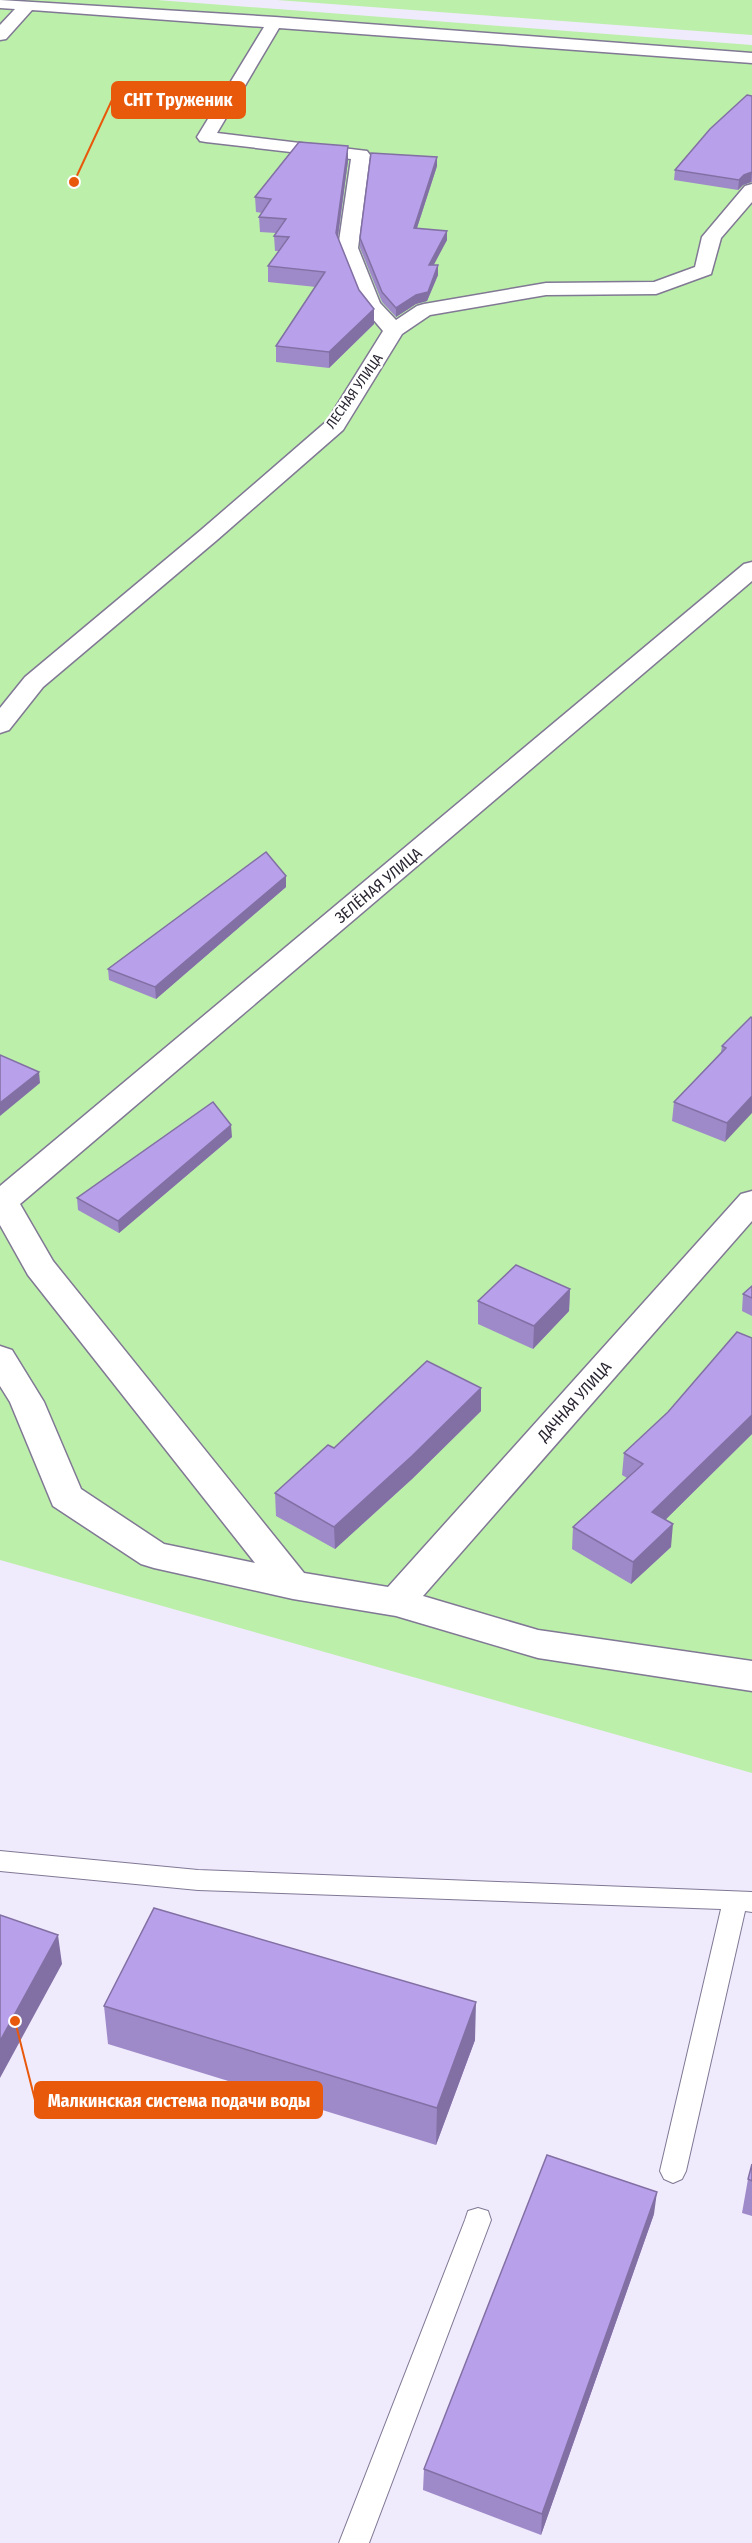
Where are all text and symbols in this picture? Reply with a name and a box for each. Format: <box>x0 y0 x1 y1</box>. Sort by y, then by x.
callout: СНТ Труженик <box>112 82 245 118</box>
text: СНТ Труженик <box>123 89 234 111</box>
street label: ЛЕСНАЯ УЛИЦА <box>322 350 387 432</box>
street label: ЗЕЛЁНАЯ УЛИЦА <box>331 843 426 927</box>
street label: ДАЧНАЯ УЛИЦА <box>533 1357 616 1446</box>
callout: Малкинская система подачи воды <box>35 2082 322 2118</box>
text: Малкинская система подачи воды <box>48 2090 310 2112</box>

